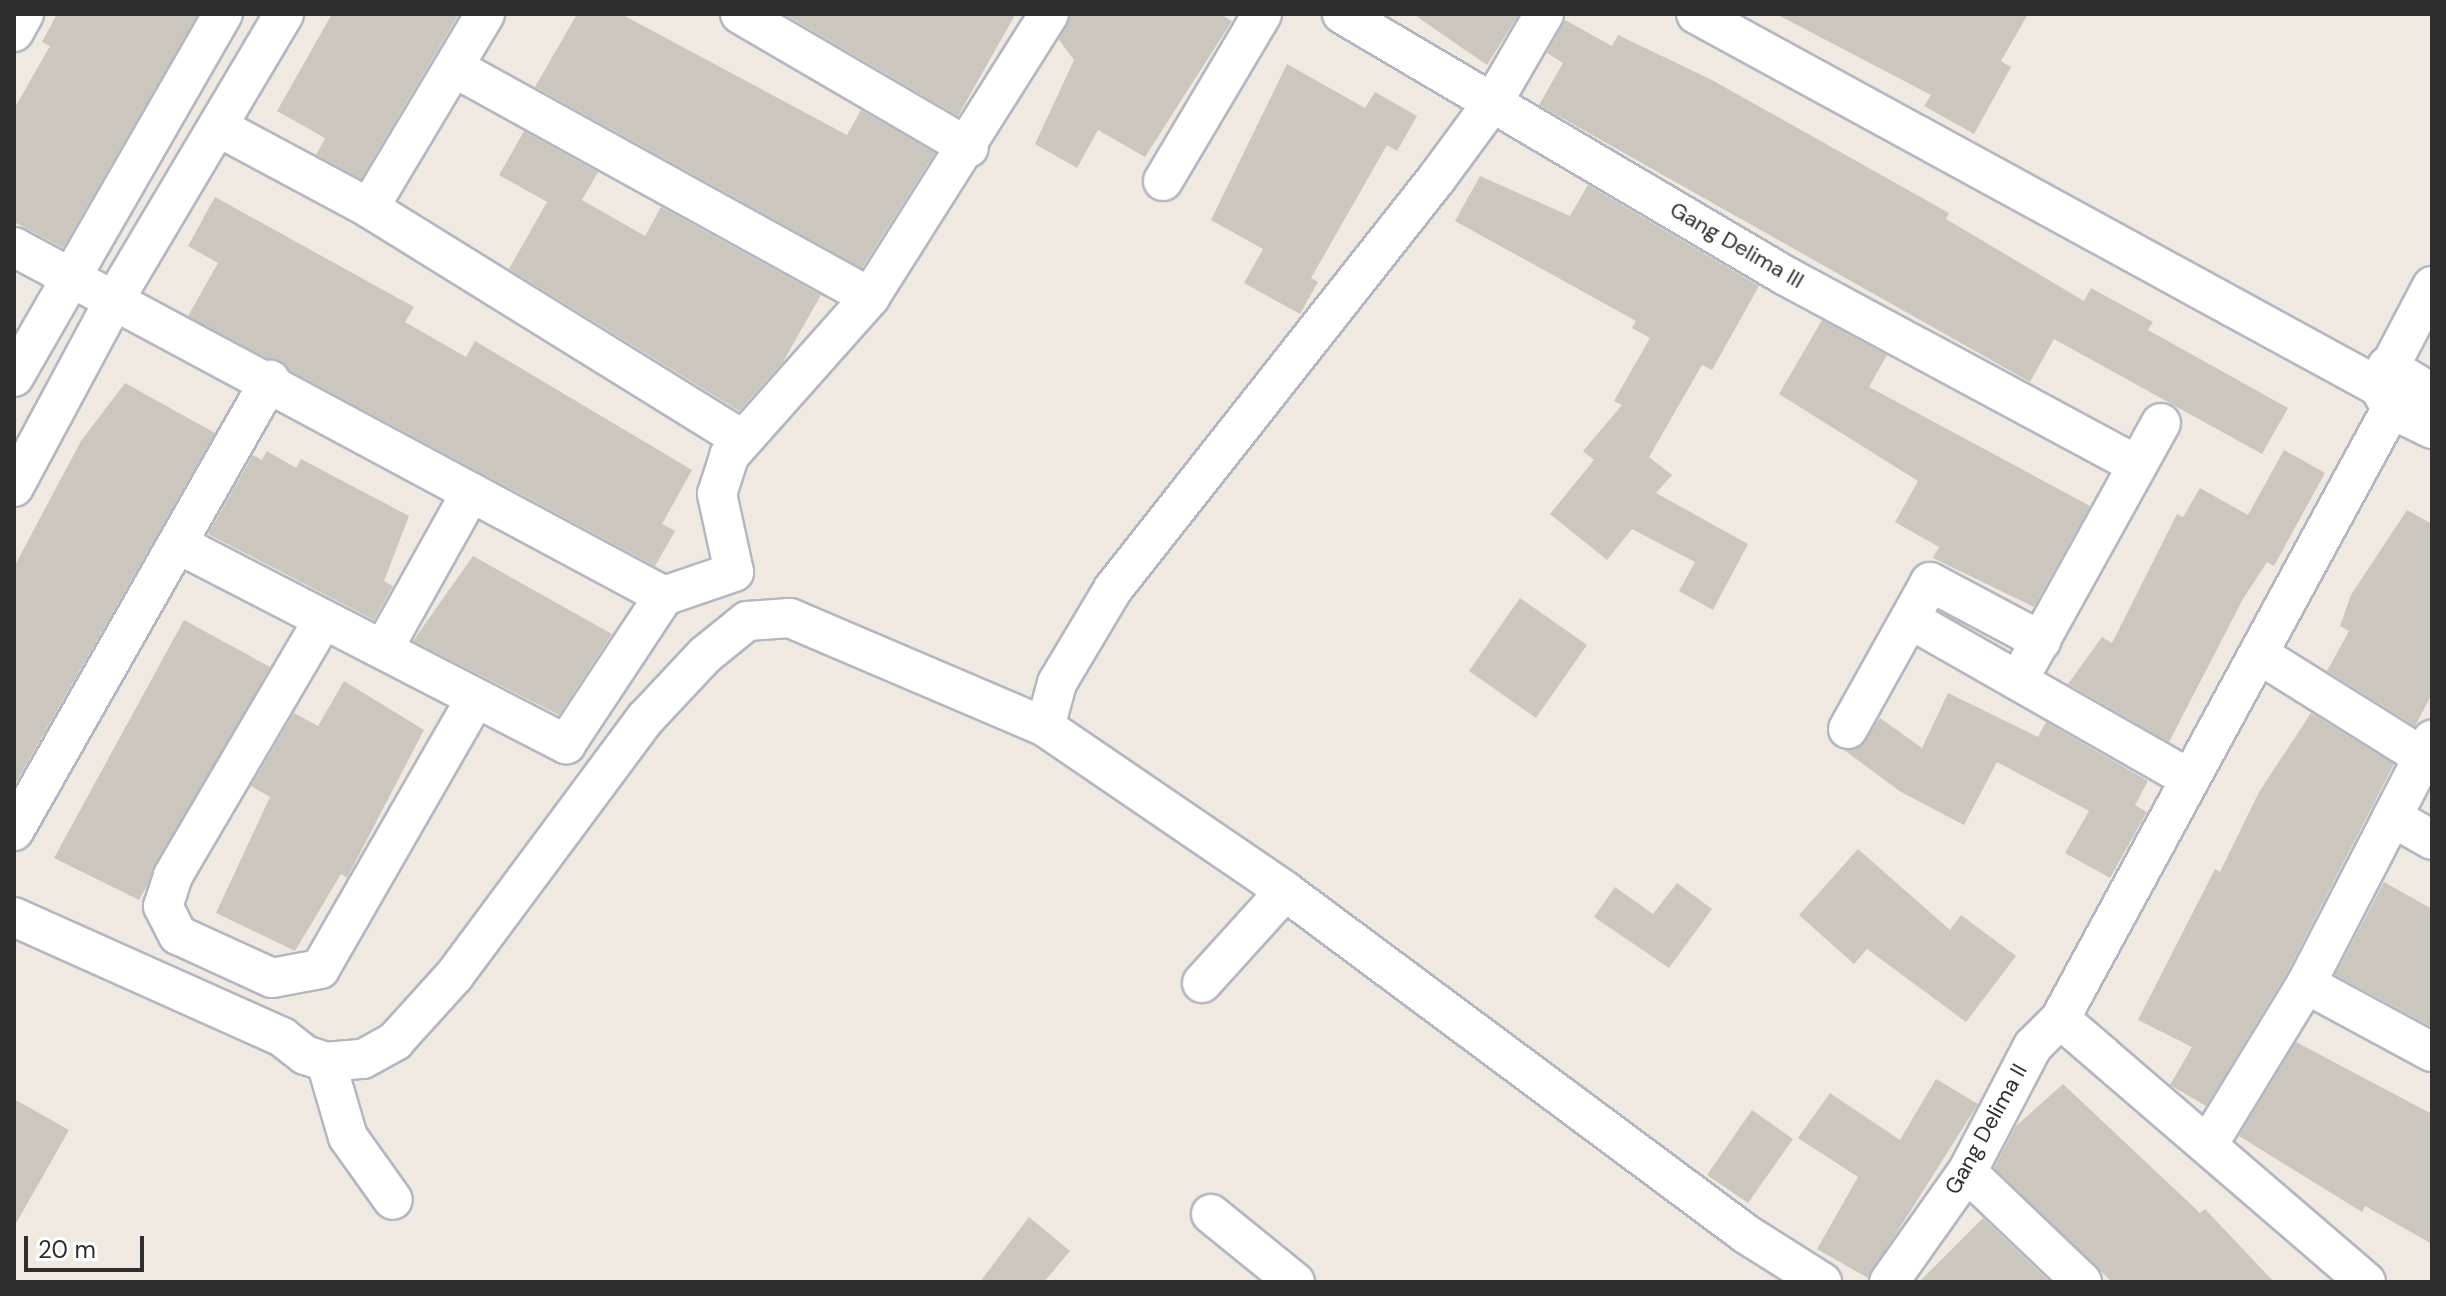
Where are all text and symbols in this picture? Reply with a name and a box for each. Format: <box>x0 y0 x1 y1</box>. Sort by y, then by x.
street label: Gang Delima III <box>1665 196 1809 294</box>
street label: Gang Delima II <box>1939 1059 2033 1199</box>
scale bar <box>28 1220 148 1270</box>
text: 20 m <box>38 1234 96 1265</box>

